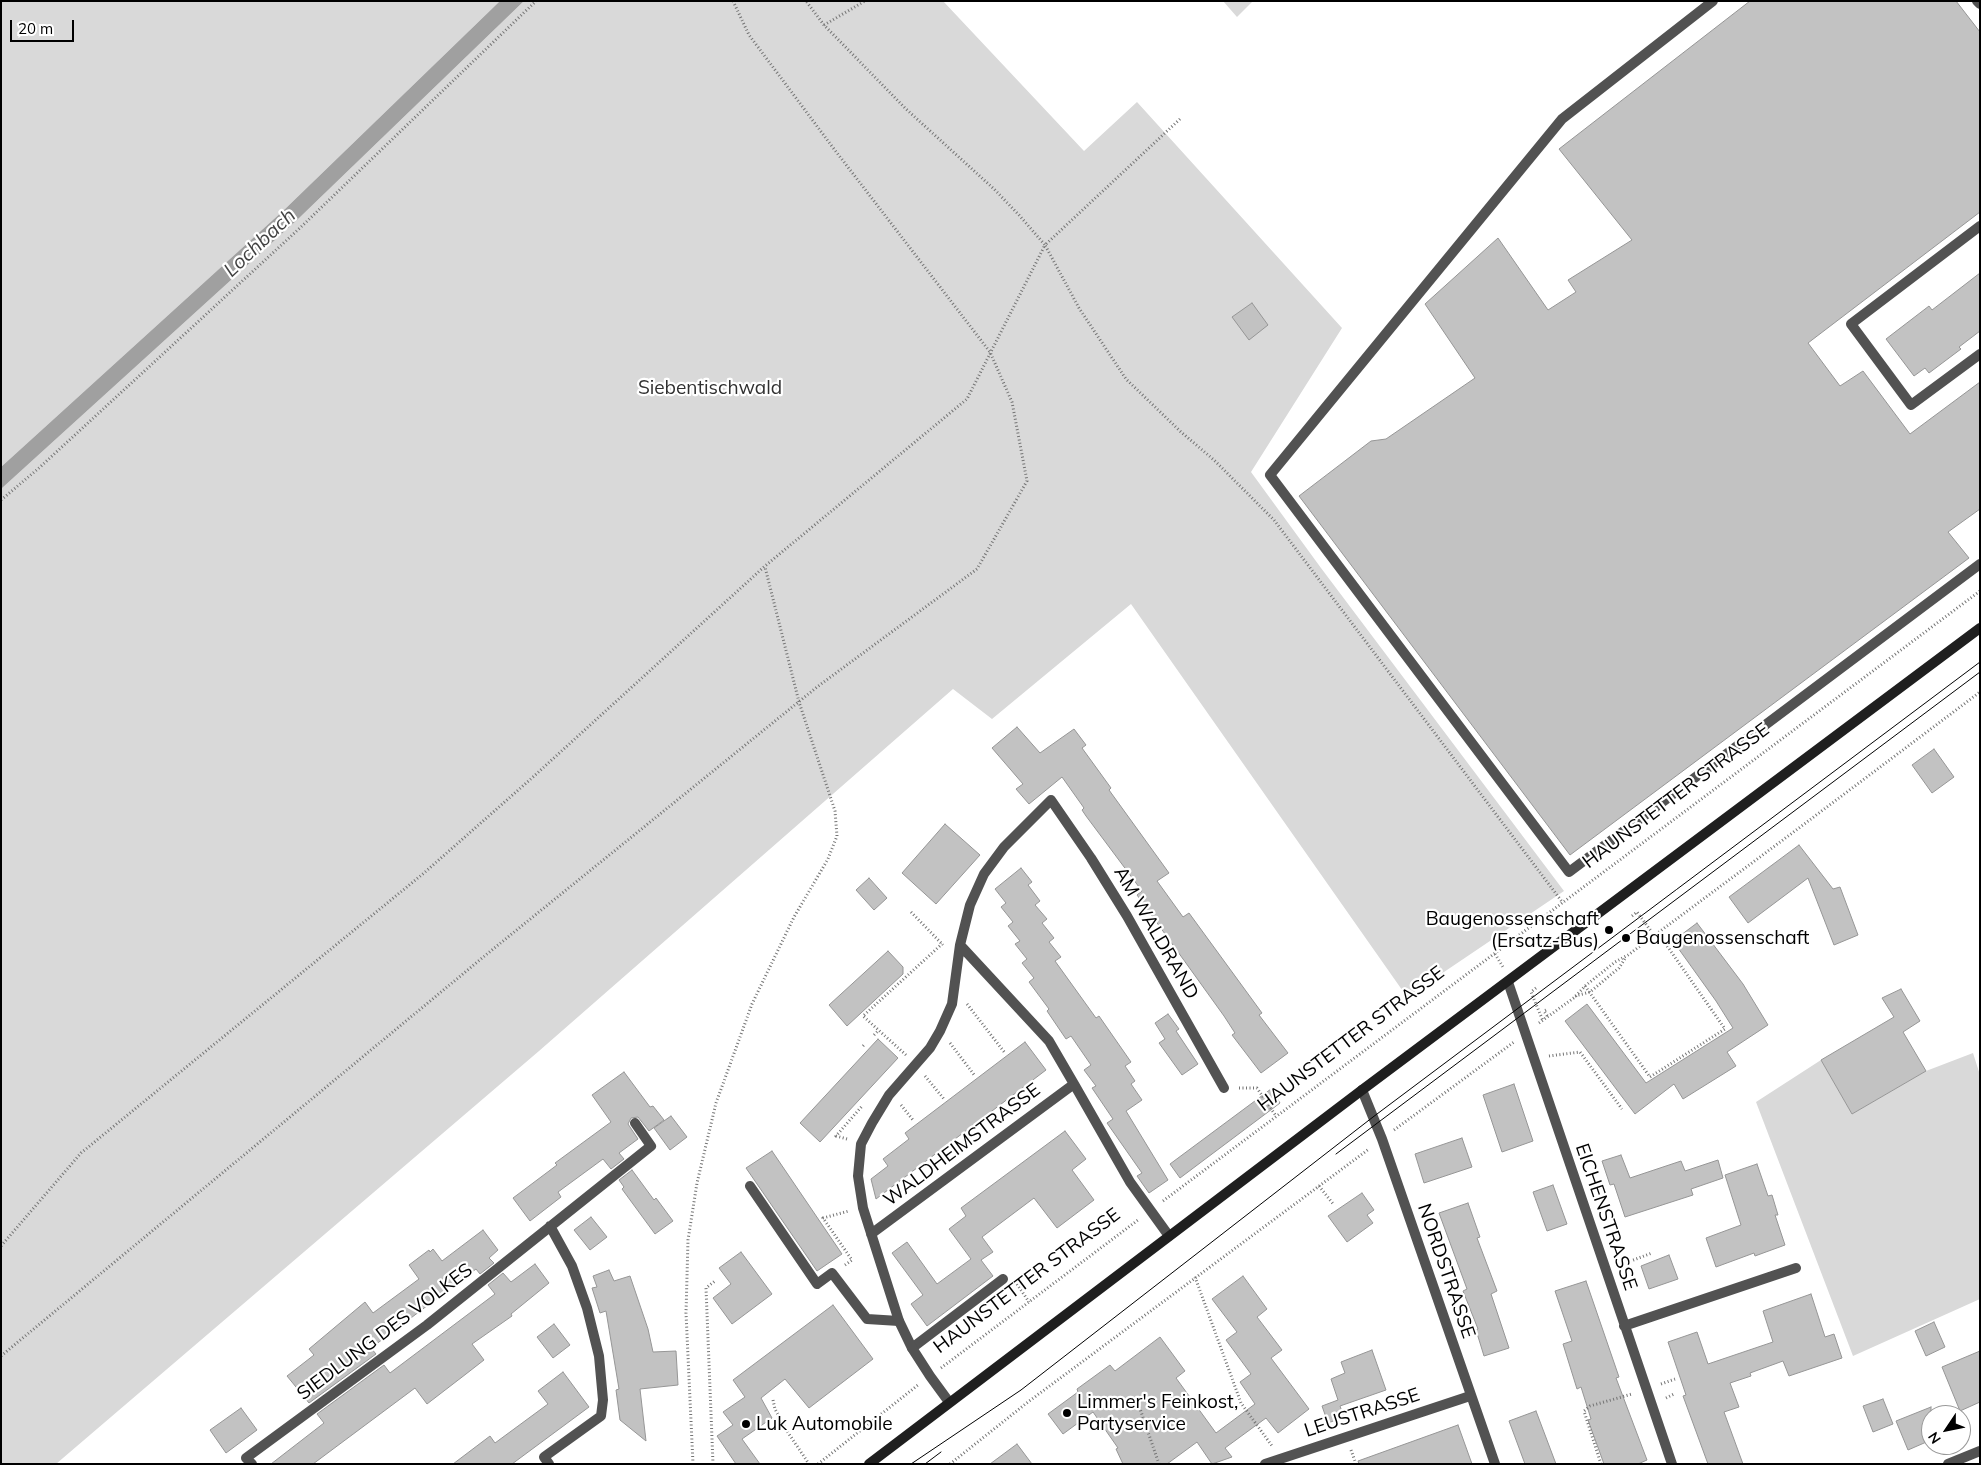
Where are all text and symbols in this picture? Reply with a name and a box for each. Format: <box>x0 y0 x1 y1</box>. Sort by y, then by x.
scale bar <box>12 10 76 42</box>
text: 20 m <box>18 19 53 38</box>
water label: Lochbach <box>219 204 301 282</box>
park label: Siebentischwald <box>638 377 782 399</box>
street label: HAUNSTETTER STRASSE <box>1578 718 1774 874</box>
street label: AM WALDRAND <box>1109 863 1203 1003</box>
place label: Baugenossenschaft (Ersatz-Bus) <box>1426 908 1599 952</box>
marker: Baugenossenschaft (Ersatz-Bus) <box>1603 924 1615 936</box>
place label: Baugenossenschaft <box>1636 927 1809 949</box>
marker: Baugenossenschaft <box>1620 932 1632 944</box>
street label: HAUNSTETTER STRASSE <box>1253 961 1449 1117</box>
street label: WALDHEIMSTRASSE <box>879 1079 1045 1211</box>
street label: EICHENSTRASSE <box>1570 1141 1642 1293</box>
street label: NORDSTRASSE <box>1412 1201 1480 1341</box>
street label: HAUNSTETTER STRASSE <box>929 1203 1125 1359</box>
street label: SIEDLUNG DES VOLKES <box>293 1259 477 1405</box>
street label: LEUSTRASSE <box>1301 1384 1423 1442</box>
place label: Limmer's Feinkost, Partyservice <box>1077 1391 1238 1435</box>
north arrow <box>1921 1405 1971 1455</box>
marker: Limmer's Feinkost, Partyservice <box>1061 1407 1073 1419</box>
place label: Luk Automobile <box>756 1413 893 1435</box>
marker: Luk Automobile <box>740 1418 752 1430</box>
text: N <box>1924 1428 1945 1447</box>

